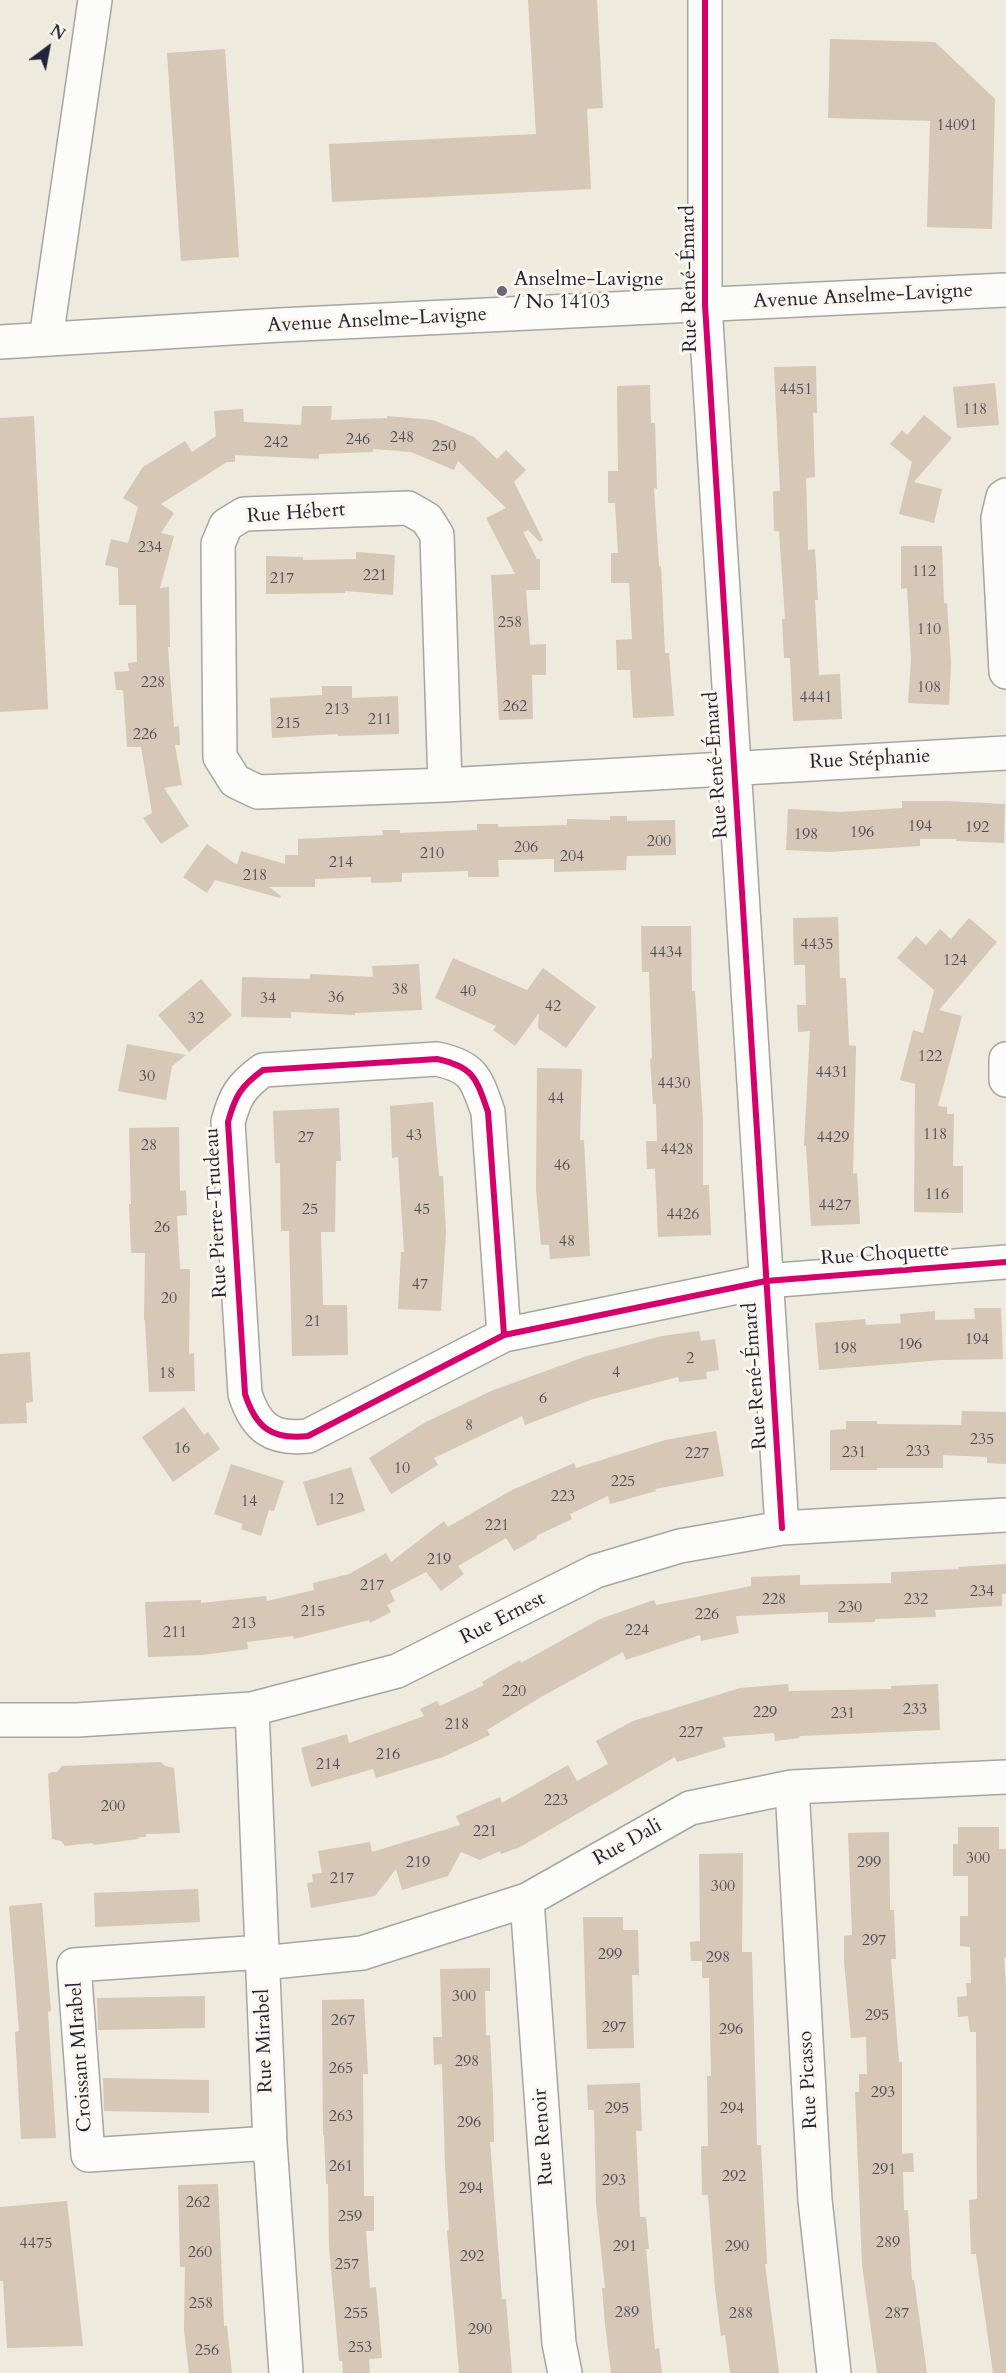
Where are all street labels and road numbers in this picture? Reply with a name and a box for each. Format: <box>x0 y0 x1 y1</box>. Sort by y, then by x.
street label: Rue René-Émard <box>677 205 703 353</box>
street label: Avenue Anselme-Lavigne <box>753 279 973 315</box>
street label: Avenue Anselme-Lavigne <box>267 303 487 339</box>
street label: Rue Hébert <box>246 499 346 529</box>
street label: Rue René-Émard <box>700 691 734 839</box>
street label: Rue Stéphanie <box>809 745 931 775</box>
street label: Rue Pierre-Trudeau <box>201 1127 233 1299</box>
street label: Rue Choquette <box>820 1239 950 1271</box>
street label: Rue René-Émard <box>739 1302 773 1450</box>
street label: Rue Ernest <box>456 1587 550 1651</box>
street label: Rue Dali <box>589 1814 667 1872</box>
street label: Croissant MIrabel <box>64 1981 98 2133</box>
street label: Rue Mirabel <box>251 1988 279 2094</box>
street label: Rue Picasso <box>794 2030 824 2130</box>
street label: Rue Renoir <box>529 2088 559 2186</box>

